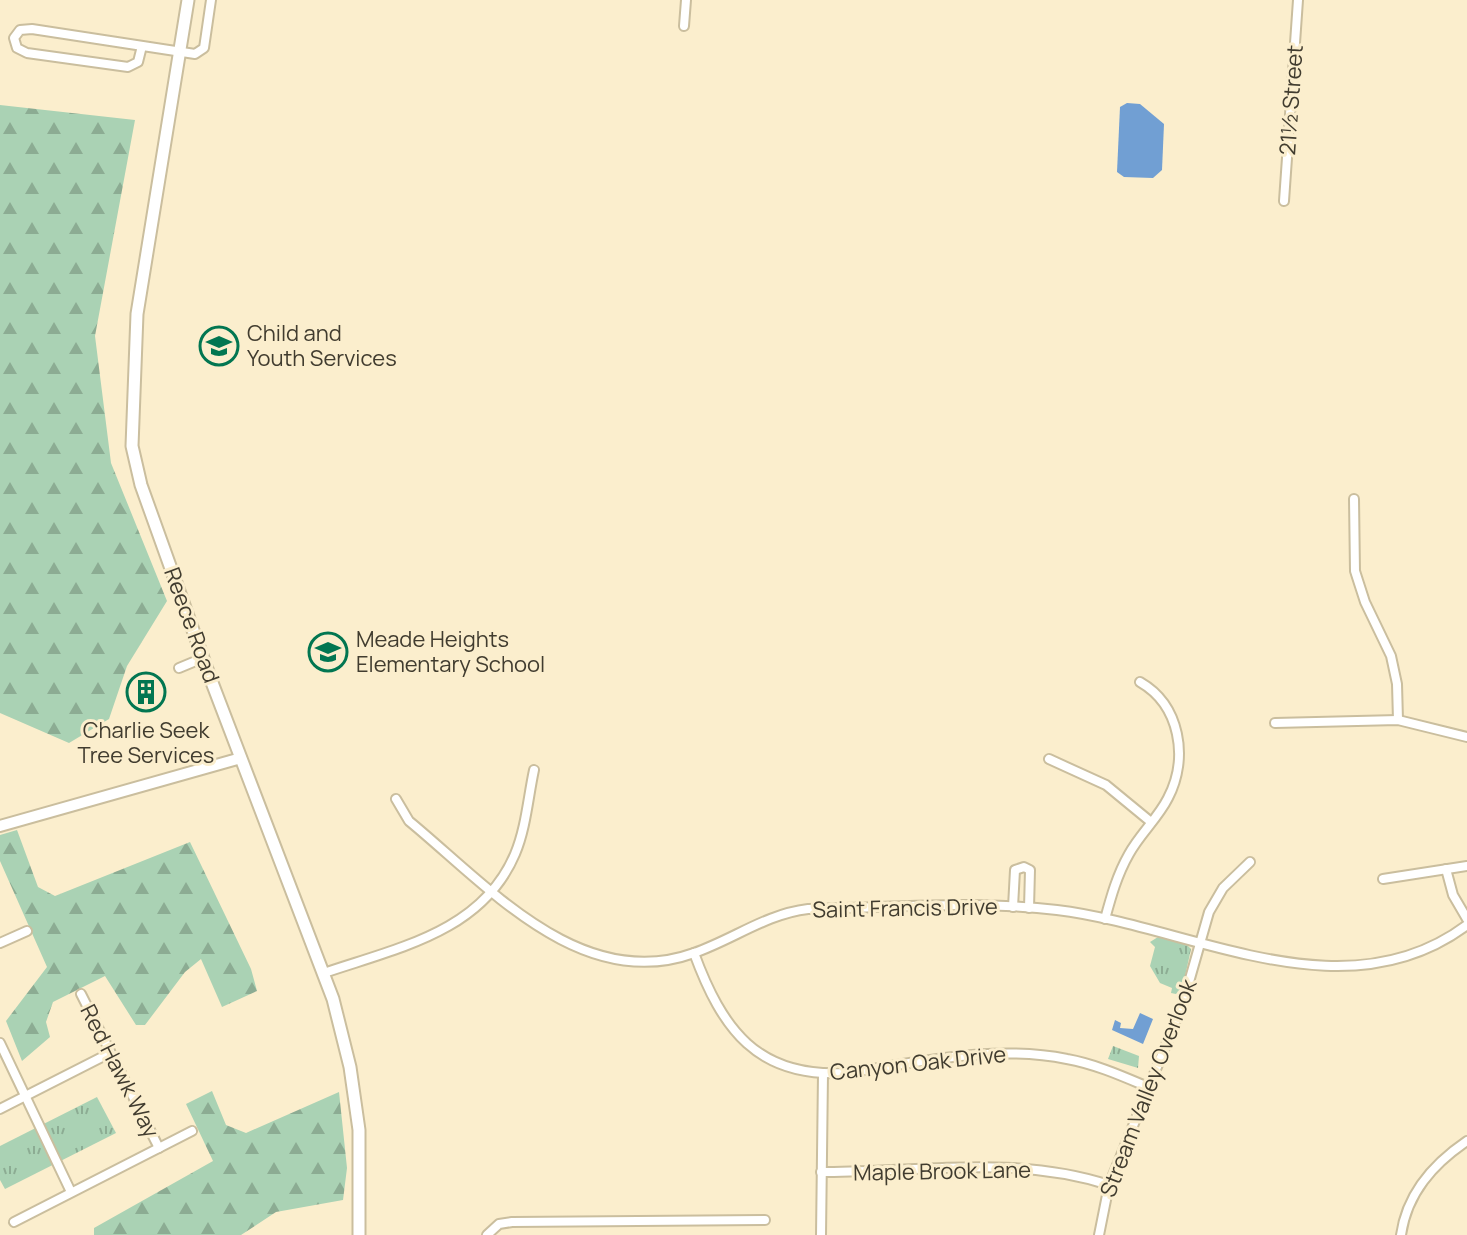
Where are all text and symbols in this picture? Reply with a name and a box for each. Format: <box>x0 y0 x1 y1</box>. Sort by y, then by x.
street label: 21½ Street <box>1272 44 1310 156</box>
place label: Child and Youth Services <box>247 318 397 373</box>
school or university icon: Child and Youth Services <box>198 325 240 367</box>
street label: Reece Road <box>157 563 227 687</box>
place label: Meade Heights Elementary School <box>356 624 545 679</box>
school or university icon: Meade Heights Elementary School <box>307 631 349 673</box>
building icon: Charlie Seek Tree Services <box>125 671 167 713</box>
place label: Charlie Seek Tree Services <box>78 715 214 770</box>
street label: Saint Francis Drive <box>812 891 998 925</box>
street label: Stream Valley Overlook <box>1093 974 1204 1201</box>
street label: Red Hawk Way <box>74 999 167 1143</box>
street label: Canyon Oak Drive <box>828 1039 1008 1087</box>
street label: Maple Brook Lane <box>853 1154 1031 1188</box>

